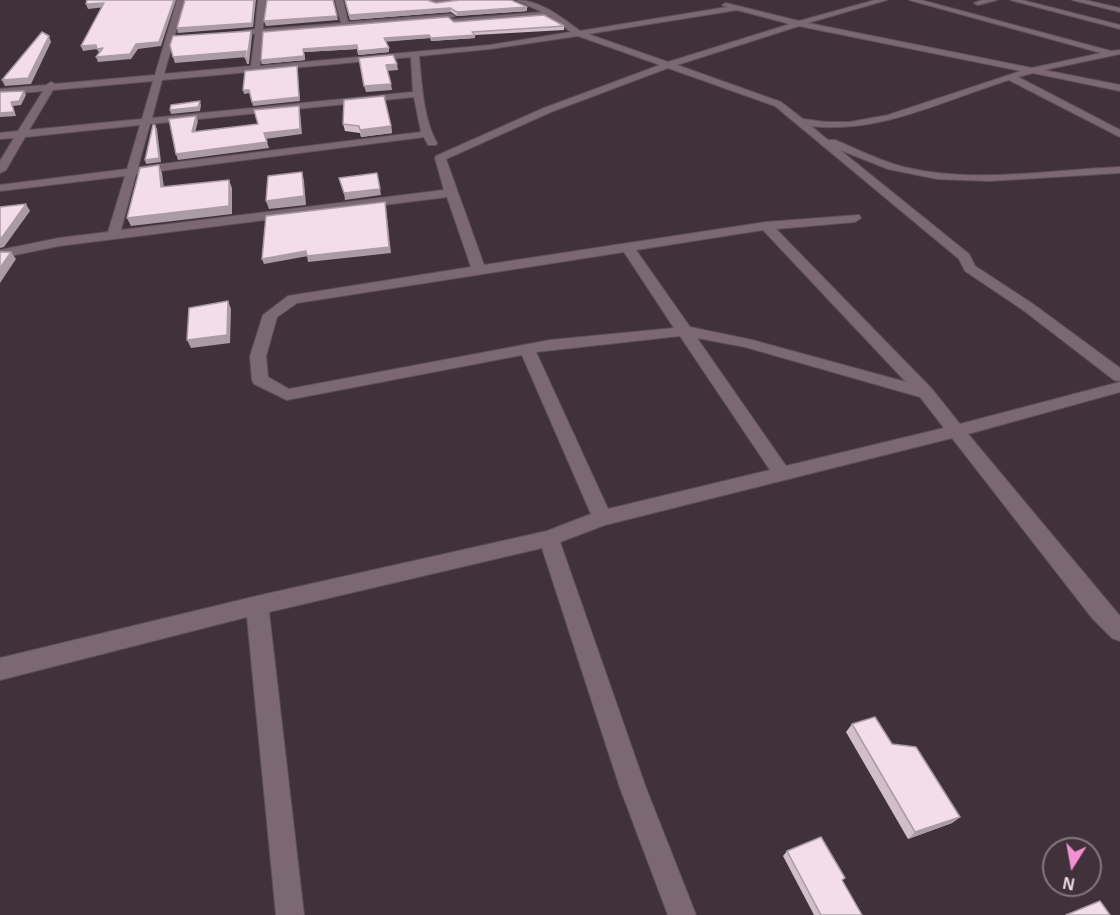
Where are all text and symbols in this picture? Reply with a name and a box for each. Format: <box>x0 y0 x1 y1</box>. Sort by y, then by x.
north arrow <box>1042 837 1102 897</box>
text: N <box>1062 874 1076 893</box>

